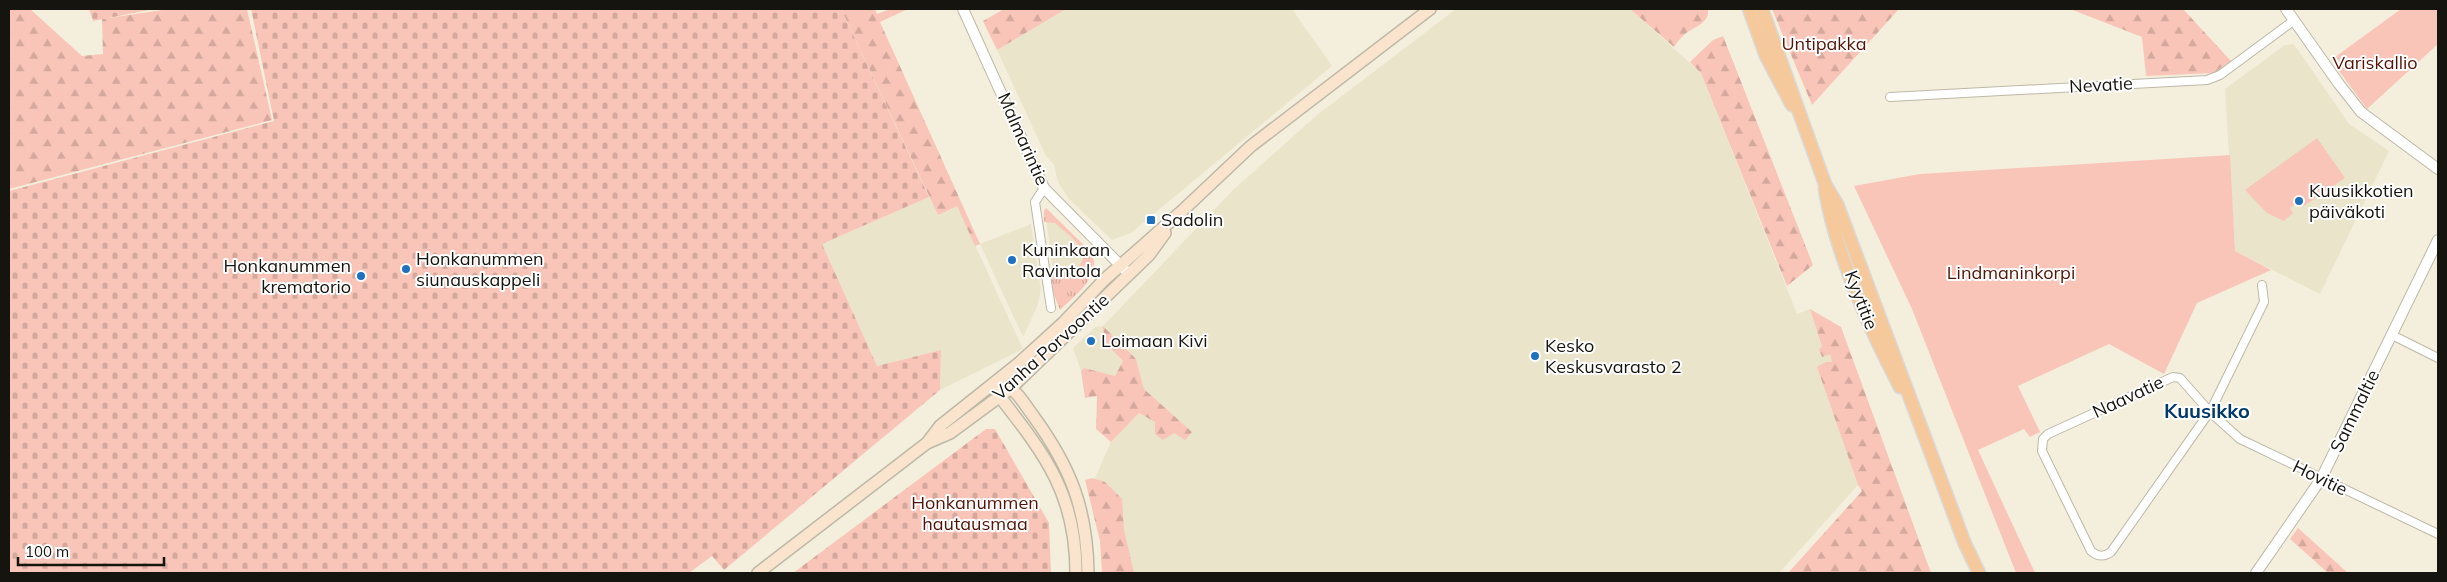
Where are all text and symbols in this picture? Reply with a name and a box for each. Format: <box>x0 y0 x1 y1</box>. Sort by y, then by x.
park label: Untipakka <box>1781 32 1867 55</box>
park label: Variskallio <box>2332 51 2418 74</box>
street label: Nevatie <box>2069 71 2133 98</box>
street label: Malmarintie <box>993 89 1054 189</box>
place label: Kuusikkotien päiväkoti <box>2309 179 2414 223</box>
marker: Kuusikkotien päiväkoti <box>2293 195 2305 207</box>
place label: Sadolin <box>1161 208 1223 231</box>
marker: Sadolin <box>1145 214 1157 226</box>
place label: Kuninkaan Ravintola <box>1022 238 1110 282</box>
place label: Honkanummen siunauskappeli <box>416 247 543 291</box>
place label: Honkanummen krematorio <box>224 254 351 298</box>
marker: Kuninkaan Ravintola <box>1006 254 1018 266</box>
park label: Lindmaninkorpi <box>1947 261 2075 284</box>
marker: Honkanummen siunauskappeli <box>400 263 412 275</box>
street label: Kyytitie <box>1840 267 1883 333</box>
marker: Honkanummen krematorio <box>355 270 367 282</box>
street label: Vanha Porvoontie <box>988 288 1114 405</box>
place label: Loimaan Kivi <box>1101 329 1207 352</box>
place label: Kesko Keskusvarasto 2 <box>1545 334 1682 378</box>
marker: Loimaan Kivi <box>1085 335 1097 347</box>
marker: Kesko Keskusvarasto 2 <box>1529 350 1541 362</box>
street label: Sammaltie <box>2325 366 2384 456</box>
street label: Naavatie <box>2089 370 2167 423</box>
district label: Kuusikko <box>2164 398 2250 423</box>
street label: Hovitie <box>2289 454 2351 501</box>
park label: Honkanummen hautausmaa <box>911 491 1039 535</box>
scale bar <box>18 534 164 566</box>
text: 100 m <box>25 542 69 561</box>

